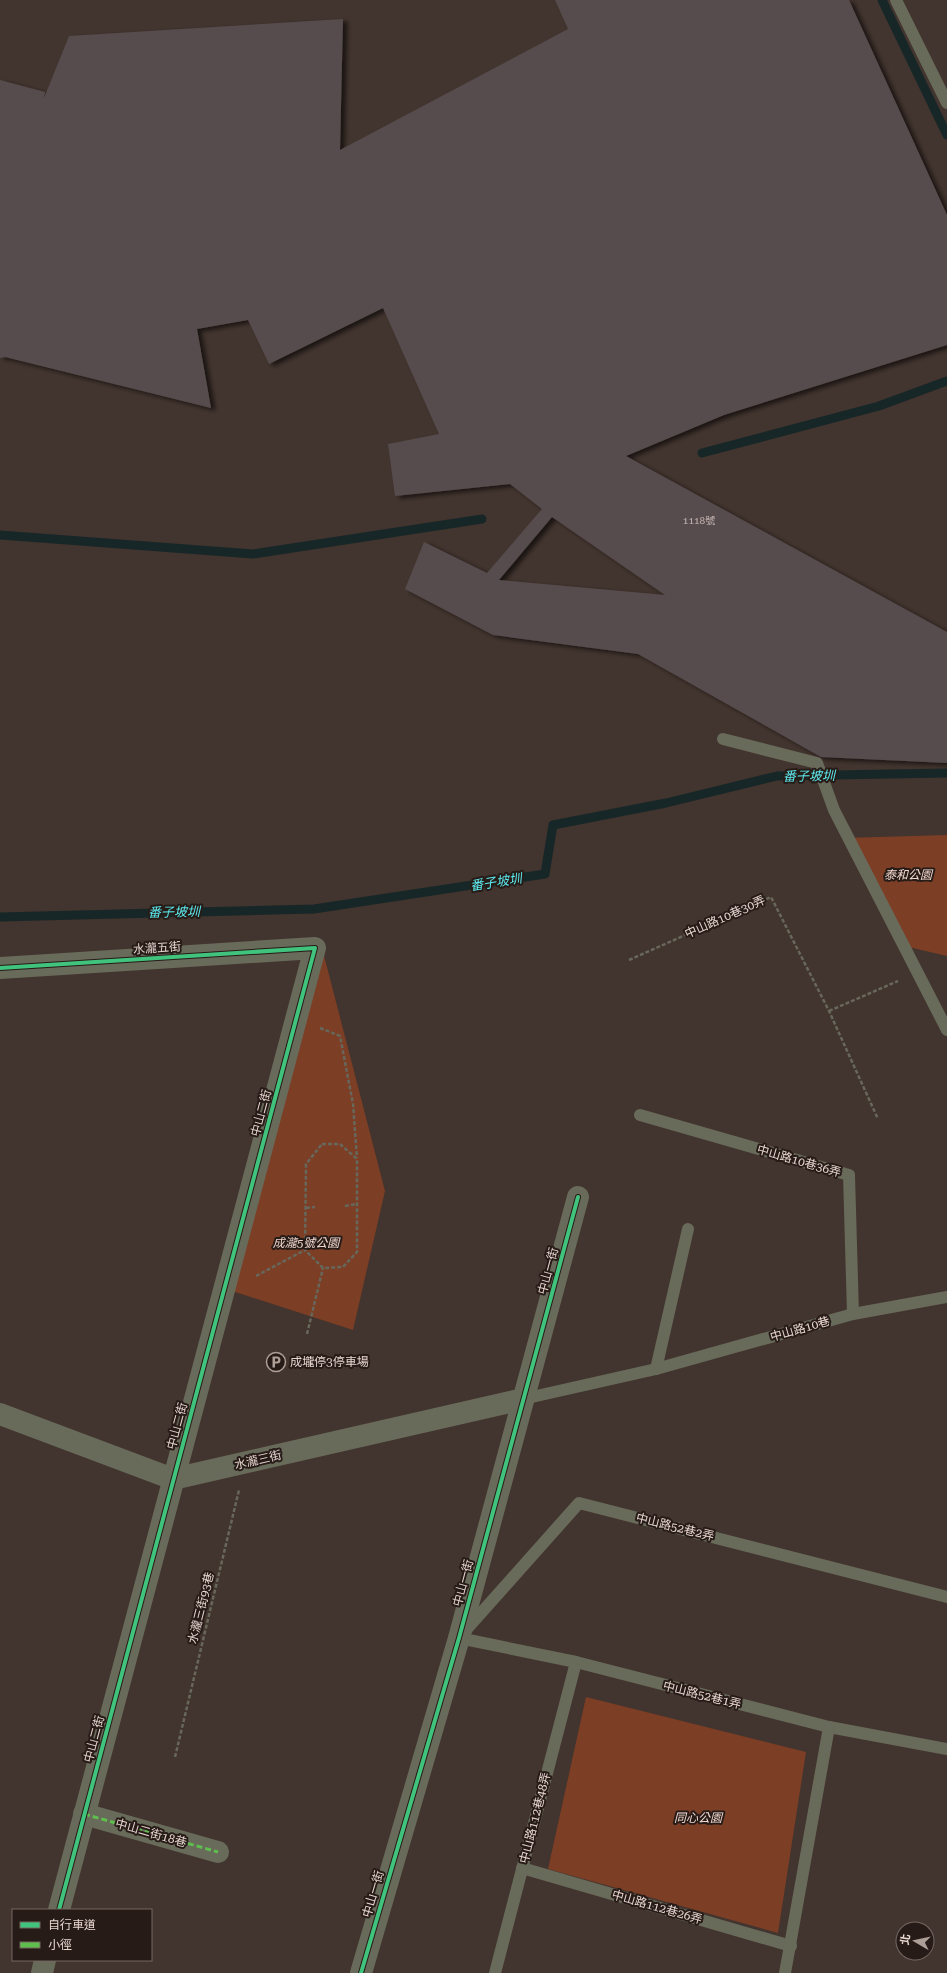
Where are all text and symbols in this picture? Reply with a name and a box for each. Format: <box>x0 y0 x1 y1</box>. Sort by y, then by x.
house number: 1118號 <box>683 515 715 526</box>
water label: 番子坡圳 <box>783 768 837 784</box>
park label: 泰和公園 <box>884 868 934 882</box>
water label: 番子坡圳 <box>469 870 525 893</box>
street label: 中山路10巷30弄 <box>682 893 768 941</box>
water label: 番子坡圳 <box>148 904 202 920</box>
street label: 水瀧五街 <box>133 939 181 957</box>
street label: 中山二街 <box>248 1088 274 1138</box>
street label: 中山路10巷36弄 <box>755 1142 843 1180</box>
park label: 成瀧5號公園 <box>273 1236 341 1250</box>
street label: 中山一街 <box>535 1246 561 1296</box>
street label: 中山路10巷 <box>769 1314 831 1344</box>
parking icon: 成壠停3停車場 <box>265 1351 287 1373</box>
place label: 成壠停3停車場 <box>290 1355 369 1369</box>
street label: 中山二街 <box>164 1401 190 1451</box>
street label: 水瀧三街 <box>233 1448 283 1472</box>
street label: 中山路52巷2弄 <box>634 1511 716 1543</box>
street label: 中山一街 <box>450 1558 476 1608</box>
street label: 水瀧三街93巷 <box>185 1571 217 1645</box>
street label: 中山路52巷1弄 <box>661 1679 743 1711</box>
street label: 中山二街 <box>81 1714 107 1764</box>
street label: 中山路112巷48弄 <box>517 1771 553 1865</box>
park label: 同心公園 <box>674 1811 724 1825</box>
street label: 中山二街18巷 <box>114 1816 188 1850</box>
street label: 中山一街 <box>360 1869 386 1919</box>
street label: 中山路112巷26弄 <box>610 1887 704 1927</box>
legend <box>12 1909 152 1961</box>
text: 自行車道 <box>48 1918 96 1932</box>
north arrow <box>895 1921 935 1961</box>
text: 北 <box>898 1933 913 1946</box>
text: 小徑 <box>48 1938 72 1952</box>

